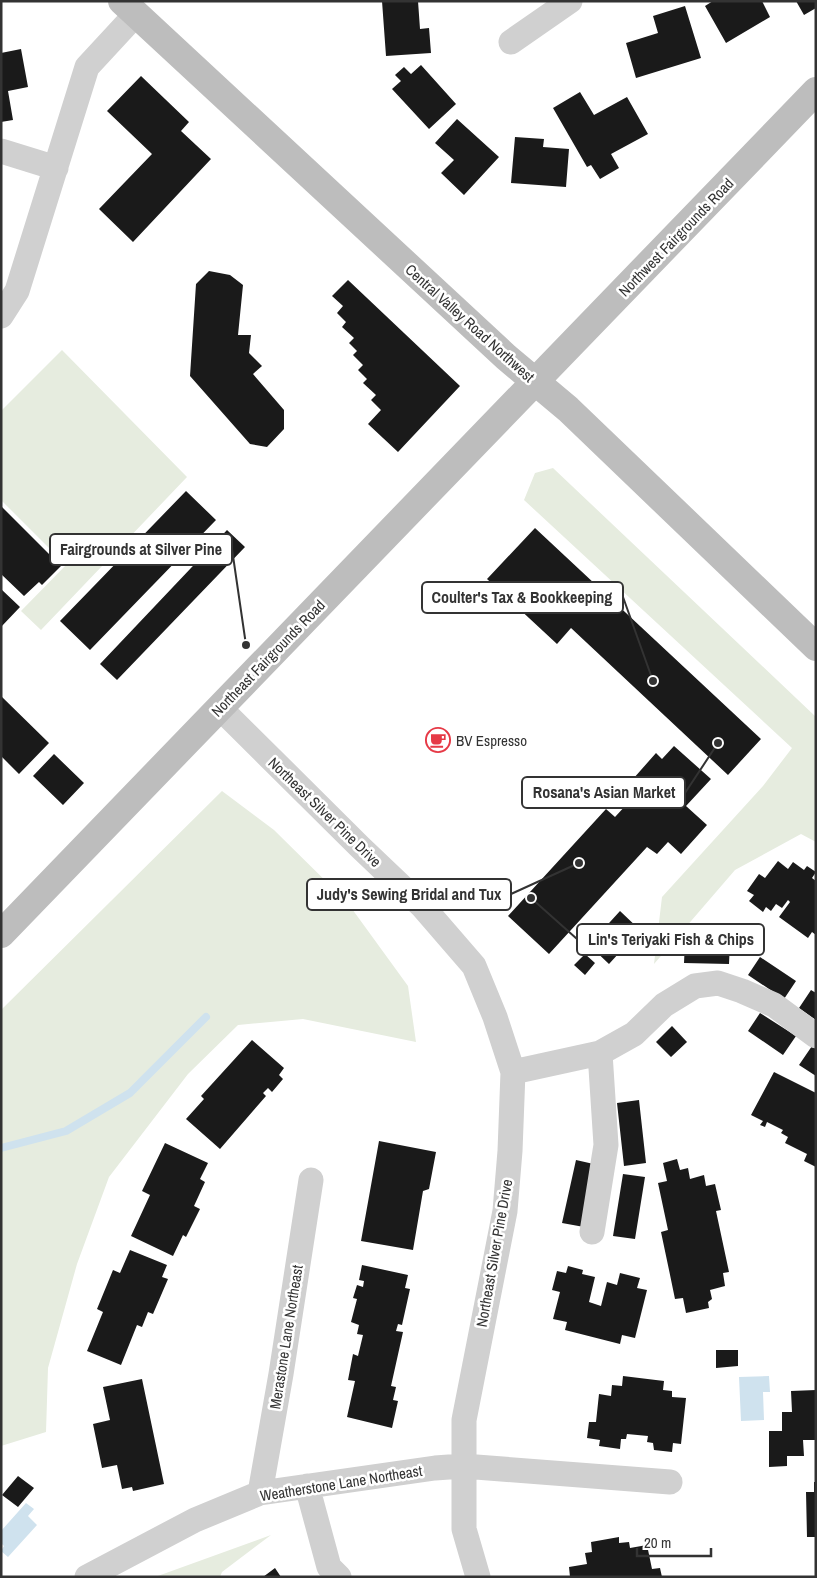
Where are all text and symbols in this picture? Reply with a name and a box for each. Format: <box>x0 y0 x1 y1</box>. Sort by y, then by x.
street label: Northwest Fairgrounds Road <box>614 173 738 301</box>
street label: Central Valley Road Northwest <box>401 259 540 387</box>
callout: Fairgrounds at Silver Pine <box>50 534 232 565</box>
text: Fairgrounds at Silver Pine <box>60 538 222 560</box>
callout: Coulter's Tax & Bookkeeping <box>422 582 623 613</box>
text: Coulter's Tax & Bookkeeping <box>432 586 612 608</box>
street label: Northeast Fairgrounds Road <box>207 595 329 721</box>
cafe icon: BV Espresso <box>425 727 451 753</box>
place label: BV Espresso <box>456 730 527 751</box>
street label: Northeast Silver Pine Drive <box>264 752 386 872</box>
callout: Rosana's Asian Market <box>522 777 685 808</box>
text: Rosana's Asian Market <box>533 781 676 803</box>
callout: Judy's Sewing Bridal and Tux <box>307 879 511 910</box>
text: Judy's Sewing Bridal and Tux <box>317 883 502 905</box>
callout: Lin's Teriyaki Fish & Chips <box>577 924 764 955</box>
text: Lin's Teriyaki Fish & Chips <box>588 928 754 950</box>
street label: Northeast Silver Pine Drive <box>471 1177 517 1329</box>
street label: Merastone Lane Northeast <box>264 1263 308 1411</box>
street label: Weatherstone Lane Northeast <box>258 1460 424 1506</box>
scale bar <box>637 1526 711 1558</box>
text: 20 m <box>644 1532 671 1553</box>

